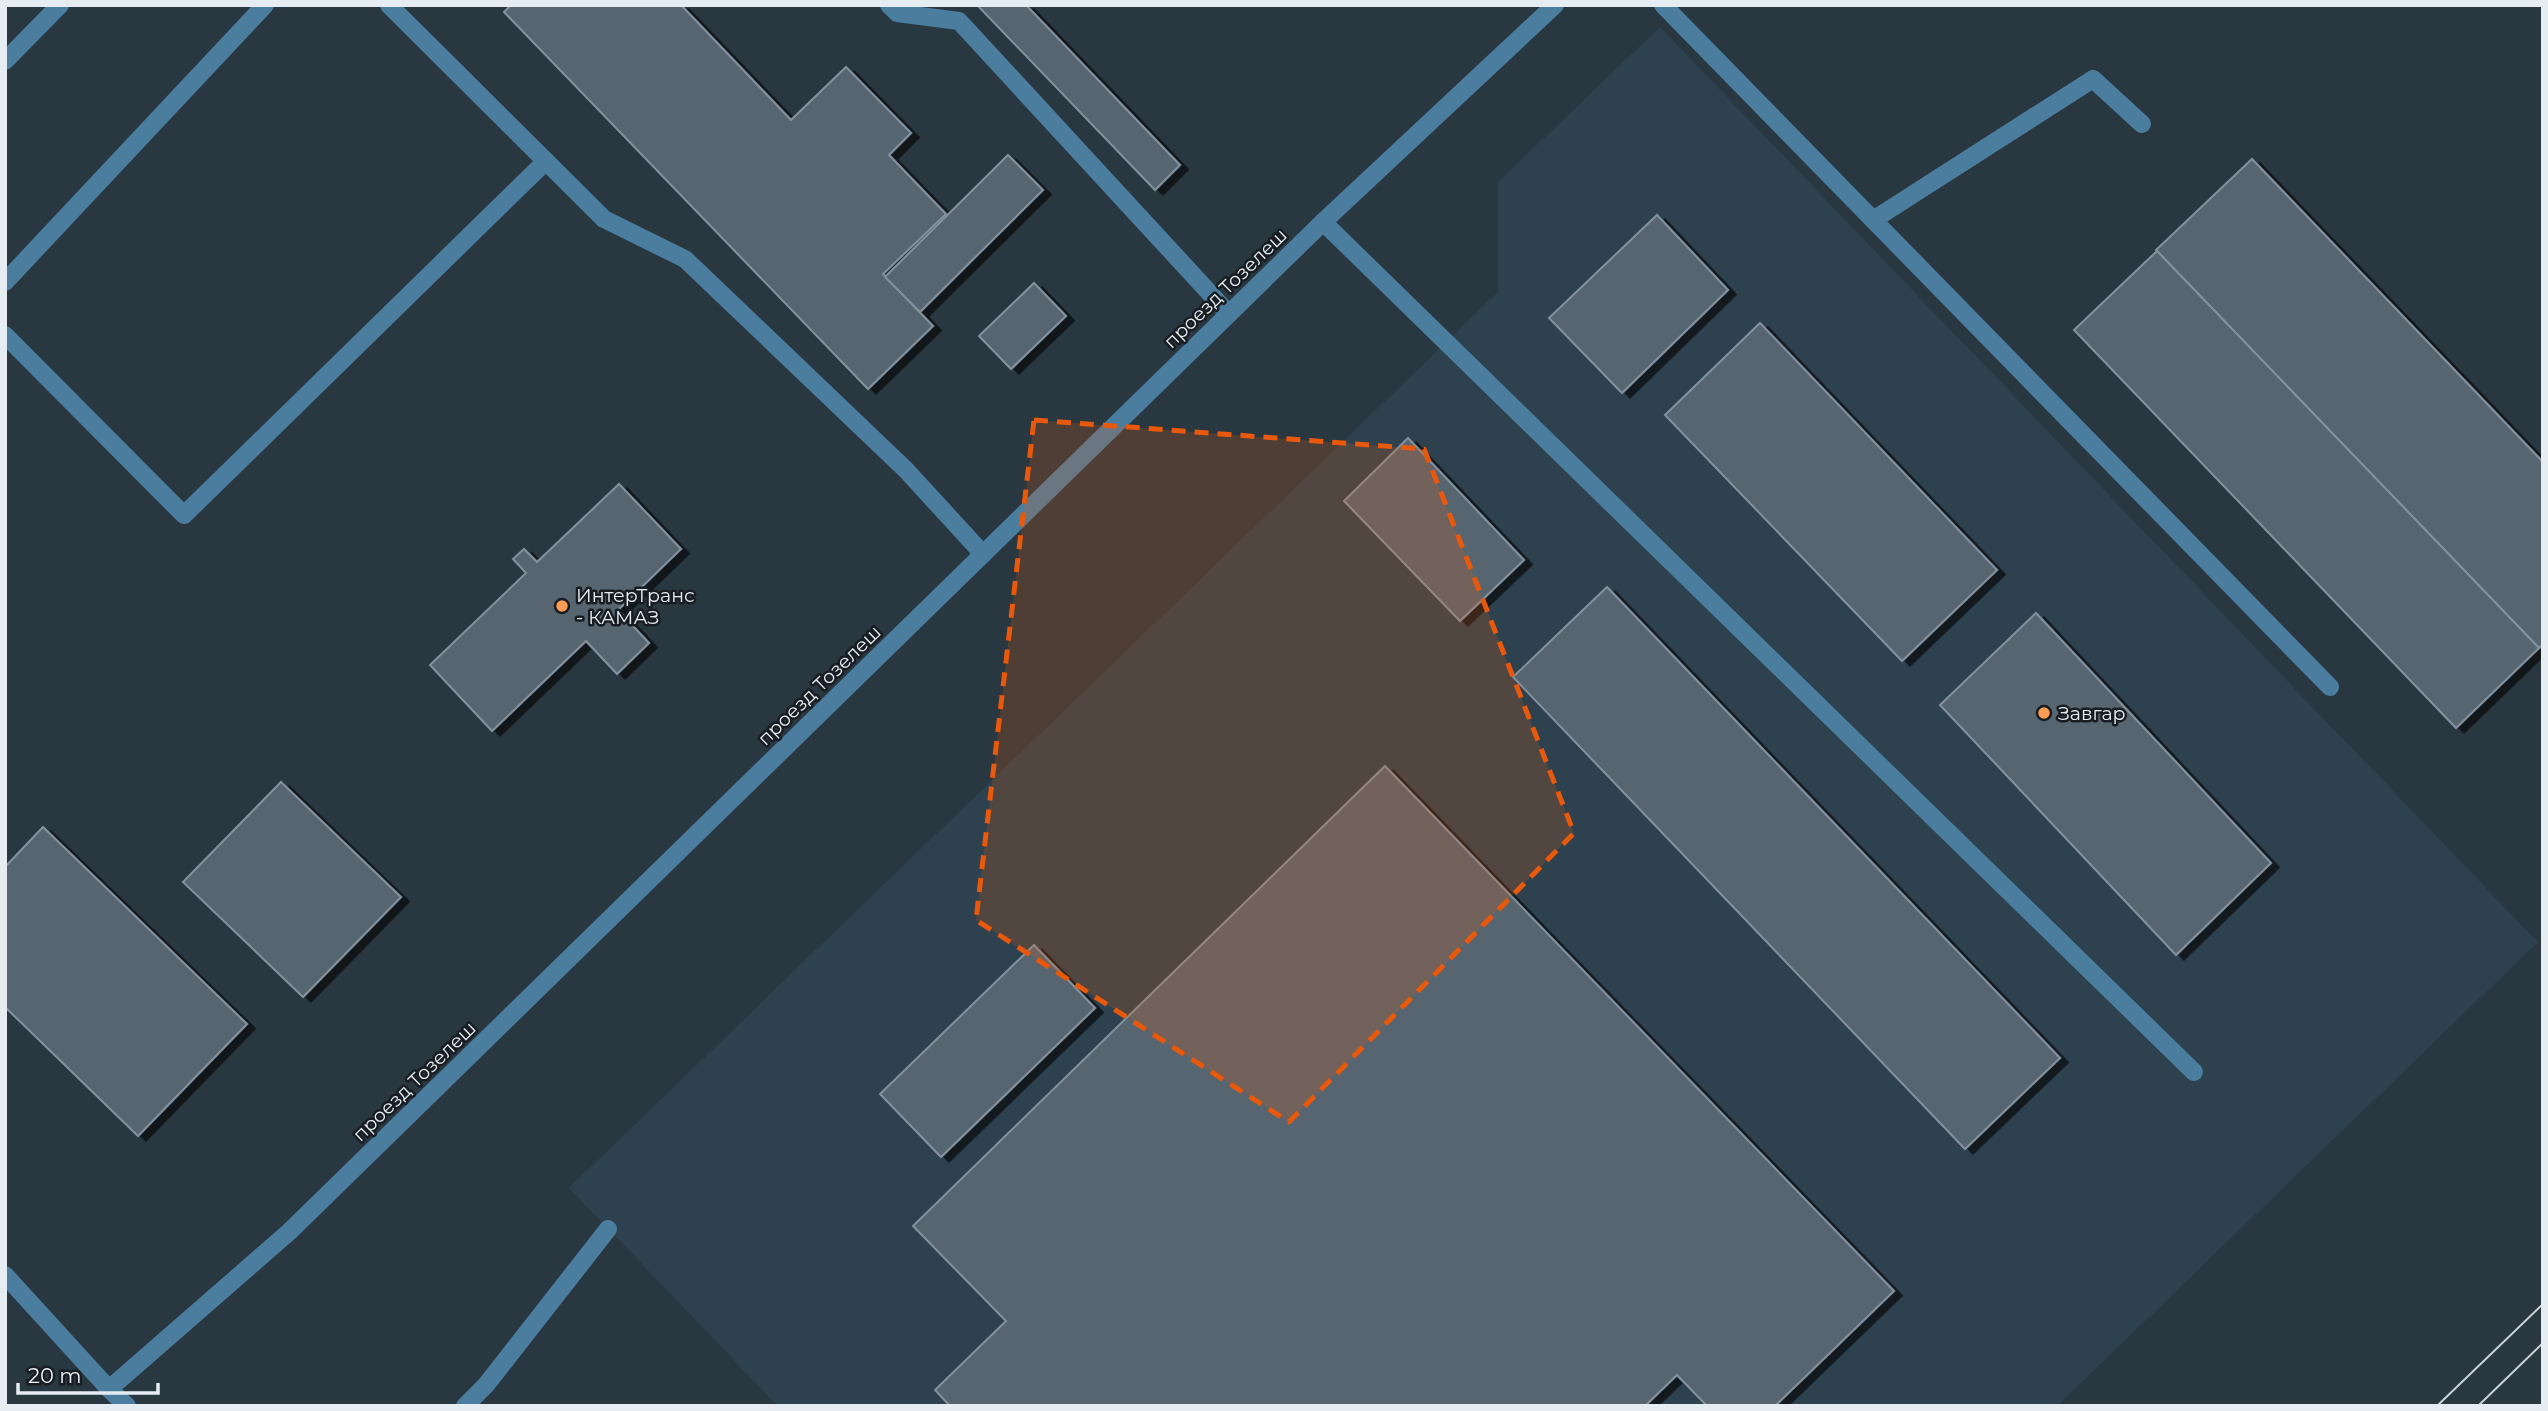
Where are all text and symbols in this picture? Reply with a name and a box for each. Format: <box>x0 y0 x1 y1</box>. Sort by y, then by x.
street label: проезд Тозелеш <box>1159 224 1292 353</box>
place label: ИнтерТранс - КАМАЗ <box>576 584 695 629</box>
marker: ИнтерТранс - КАМАЗ <box>554 598 570 614</box>
street label: проезд Тозелеш <box>753 621 886 750</box>
place label: Завгар <box>2058 702 2126 725</box>
marker: Завгар <box>2036 705 2052 721</box>
street label: проезд Тозелеш <box>348 1017 481 1146</box>
scale bar <box>18 1352 158 1396</box>
text: 20 m <box>28 1363 82 1388</box>

